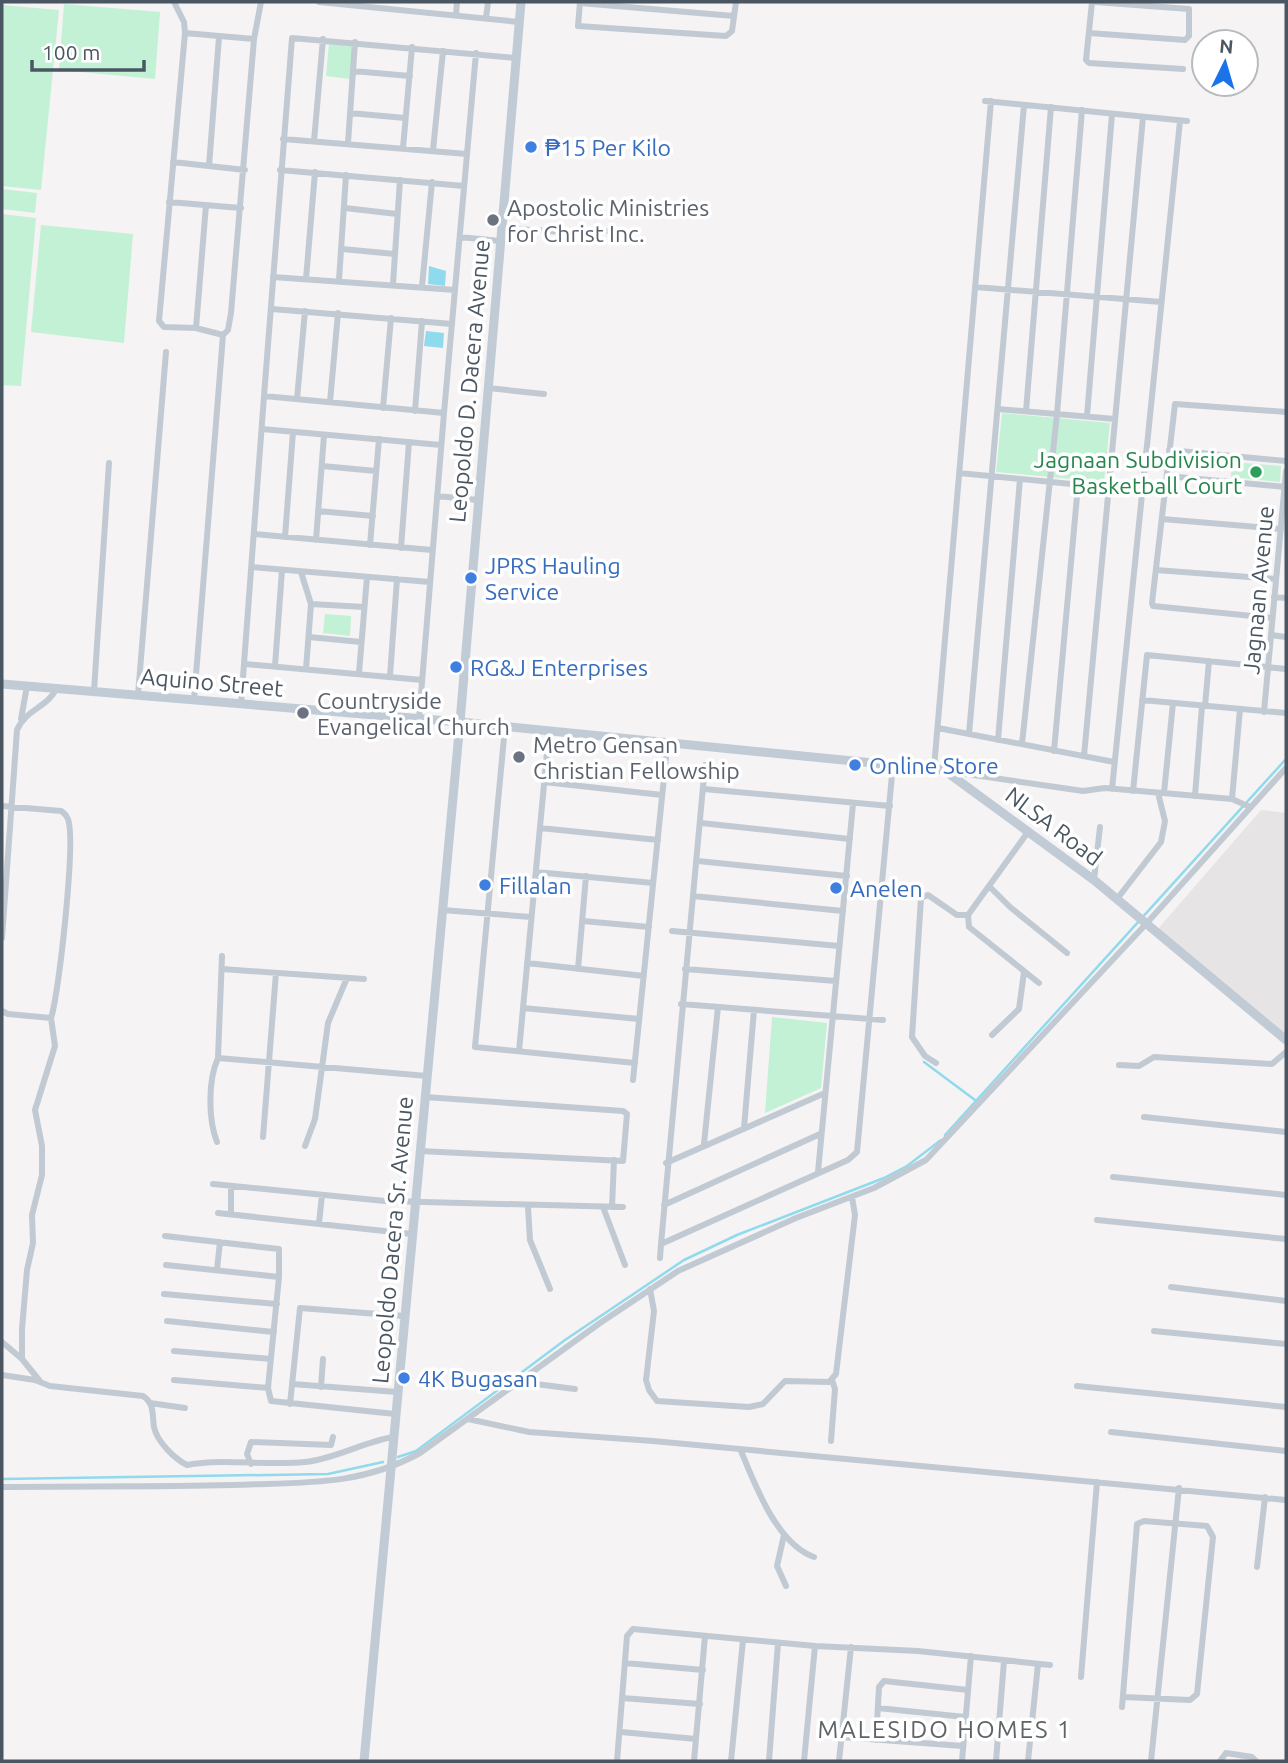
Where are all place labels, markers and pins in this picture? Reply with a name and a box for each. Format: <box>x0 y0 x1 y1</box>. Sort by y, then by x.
place label: ₱15 Per Kilo <box>545 135 671 160</box>
marker: ₱15 Per Kilo <box>523 139 539 155</box>
place label: Apostolic Ministries for Christ Inc. <box>507 195 709 246</box>
marker: Apostolic Ministries for Christ Inc. <box>485 212 501 228</box>
place label: Jagnaan Subdivision Basketball Court <box>1034 447 1242 498</box>
marker: Jagnaan Subdivision Basketball Court <box>1248 464 1264 480</box>
place label: JPRS Hauling Service <box>485 553 621 604</box>
marker: JPRS Hauling Service <box>463 570 479 586</box>
place label: RG&J Enterprises <box>470 655 648 680</box>
marker: RG&J Enterprises <box>448 659 464 675</box>
place label: Countryside Evangelical Church <box>317 688 510 739</box>
marker: Countryside Evangelical Church <box>295 705 311 721</box>
place label: Metro Gensan Christian Fellowship <box>533 732 740 783</box>
marker: Metro Gensan Christian Fellowship <box>511 749 527 765</box>
place label: Online Store <box>869 753 999 778</box>
marker: Online Store <box>847 757 863 773</box>
place label: Fillalan <box>499 873 572 898</box>
place label: Anelen <box>850 876 923 901</box>
marker: Fillalan <box>477 877 493 893</box>
marker: Anelen <box>828 880 844 896</box>
place label: 4K Bugasan <box>418 1366 538 1391</box>
marker: 4K Bugasan <box>396 1370 412 1386</box>

